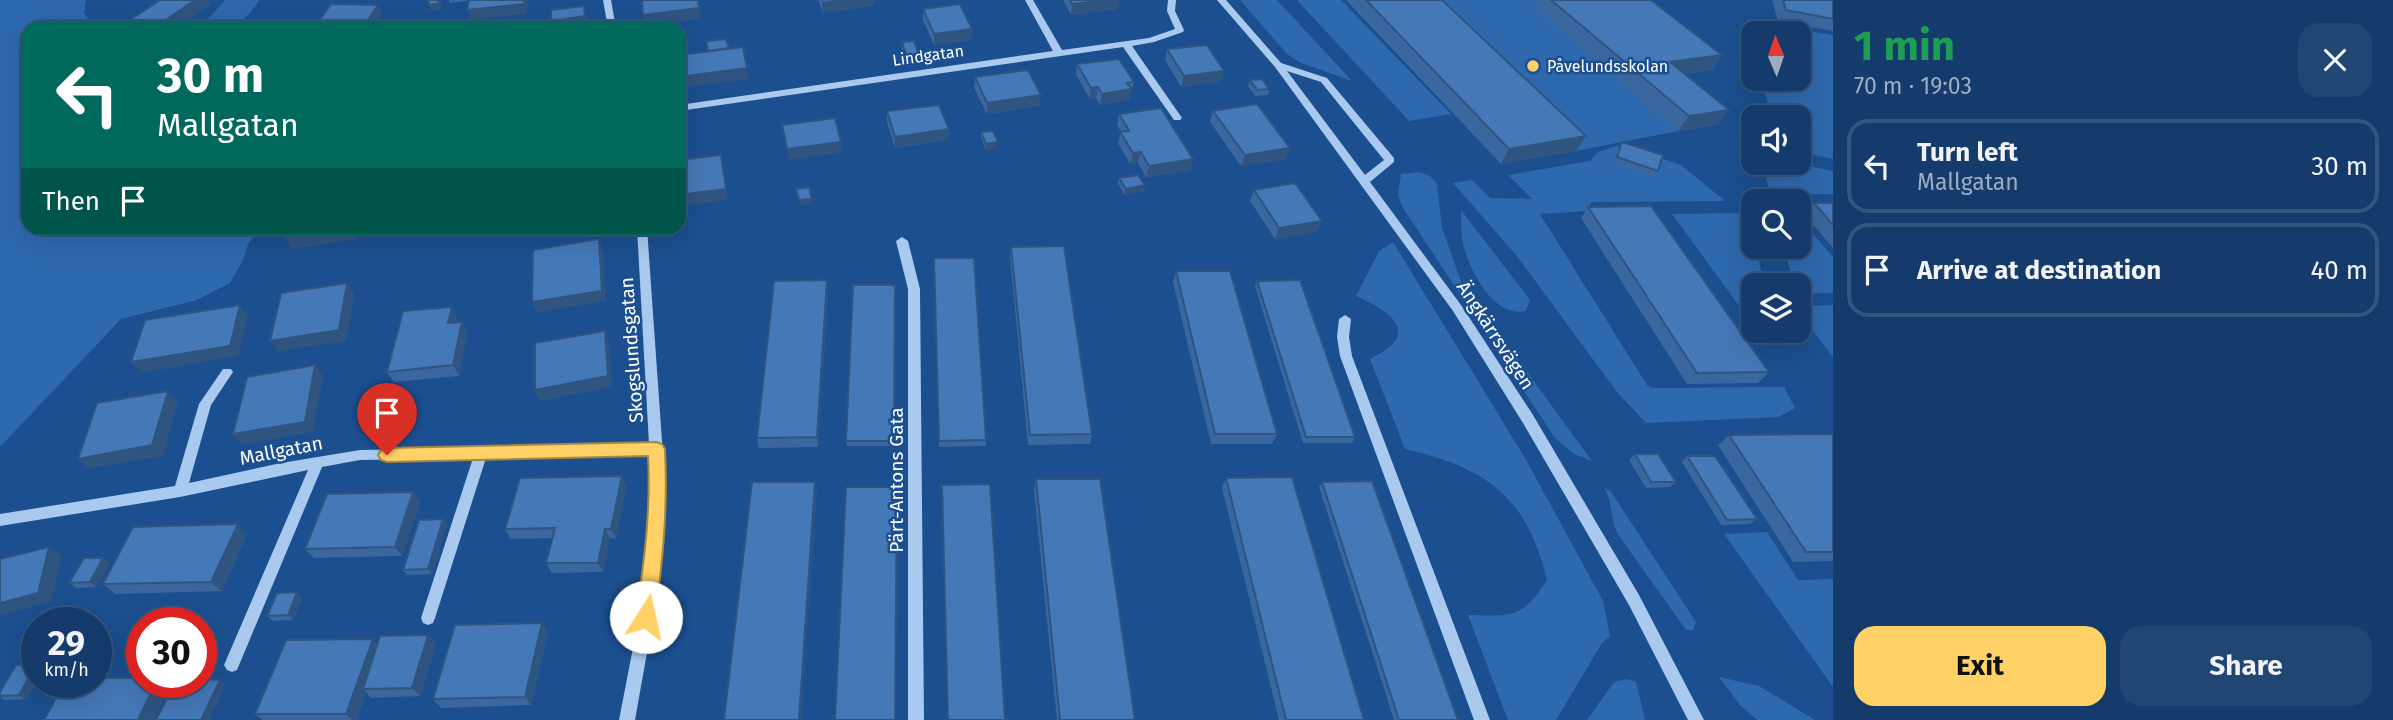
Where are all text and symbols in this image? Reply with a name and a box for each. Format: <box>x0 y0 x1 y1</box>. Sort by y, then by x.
north arrow <box>1741 21 1811 91</box>
map controls <box>1741 21 1811 343</box>
text: 1 min <box>1854 21 1955 71</box>
button: close <box>2298 23 2372 97</box>
street label: Lindgatan <box>891 41 965 70</box>
text: 30 m <box>157 46 264 105</box>
icon: left <box>42 49 133 140</box>
place label: Påvelundsskolan <box>1547 57 1668 76</box>
marker: Påvelundsskolan <box>1525 58 1541 74</box>
text: 70 m · 19:03 <box>1854 72 1972 100</box>
button: sound <box>1741 105 1811 175</box>
text: Mallgatan <box>157 106 299 144</box>
text: Turn left <box>1917 137 2018 168</box>
icon: left <box>1858 147 1896 185</box>
text: 30 m <box>2311 151 2368 182</box>
text: Mallgatan <box>1917 168 2019 196</box>
icon: arrive <box>114 182 152 220</box>
text: Then <box>42 186 100 217</box>
button: search <box>1741 189 1811 259</box>
icon: arrive <box>1858 251 1896 289</box>
text: Arrive at destination <box>1917 255 2161 286</box>
text: 40 m <box>2310 255 2368 286</box>
button: layers <box>1741 273 1811 343</box>
street label: Skogslundsgatan <box>615 276 648 423</box>
street label: Ängkärrsvägen <box>1452 277 1539 394</box>
pin <box>357 383 417 455</box>
icon: arrive <box>368 394 406 432</box>
street label: Pärt-Antons Gata <box>885 407 908 553</box>
street label: Mallgatan <box>238 431 325 470</box>
position arrow <box>609 580 683 654</box>
speed limit sign: 30 <box>126 607 217 698</box>
text: 29 <box>48 622 85 664</box>
button: Exit <box>1854 626 2106 706</box>
button: Share <box>2120 626 2372 706</box>
text: km/h <box>44 659 89 681</box>

